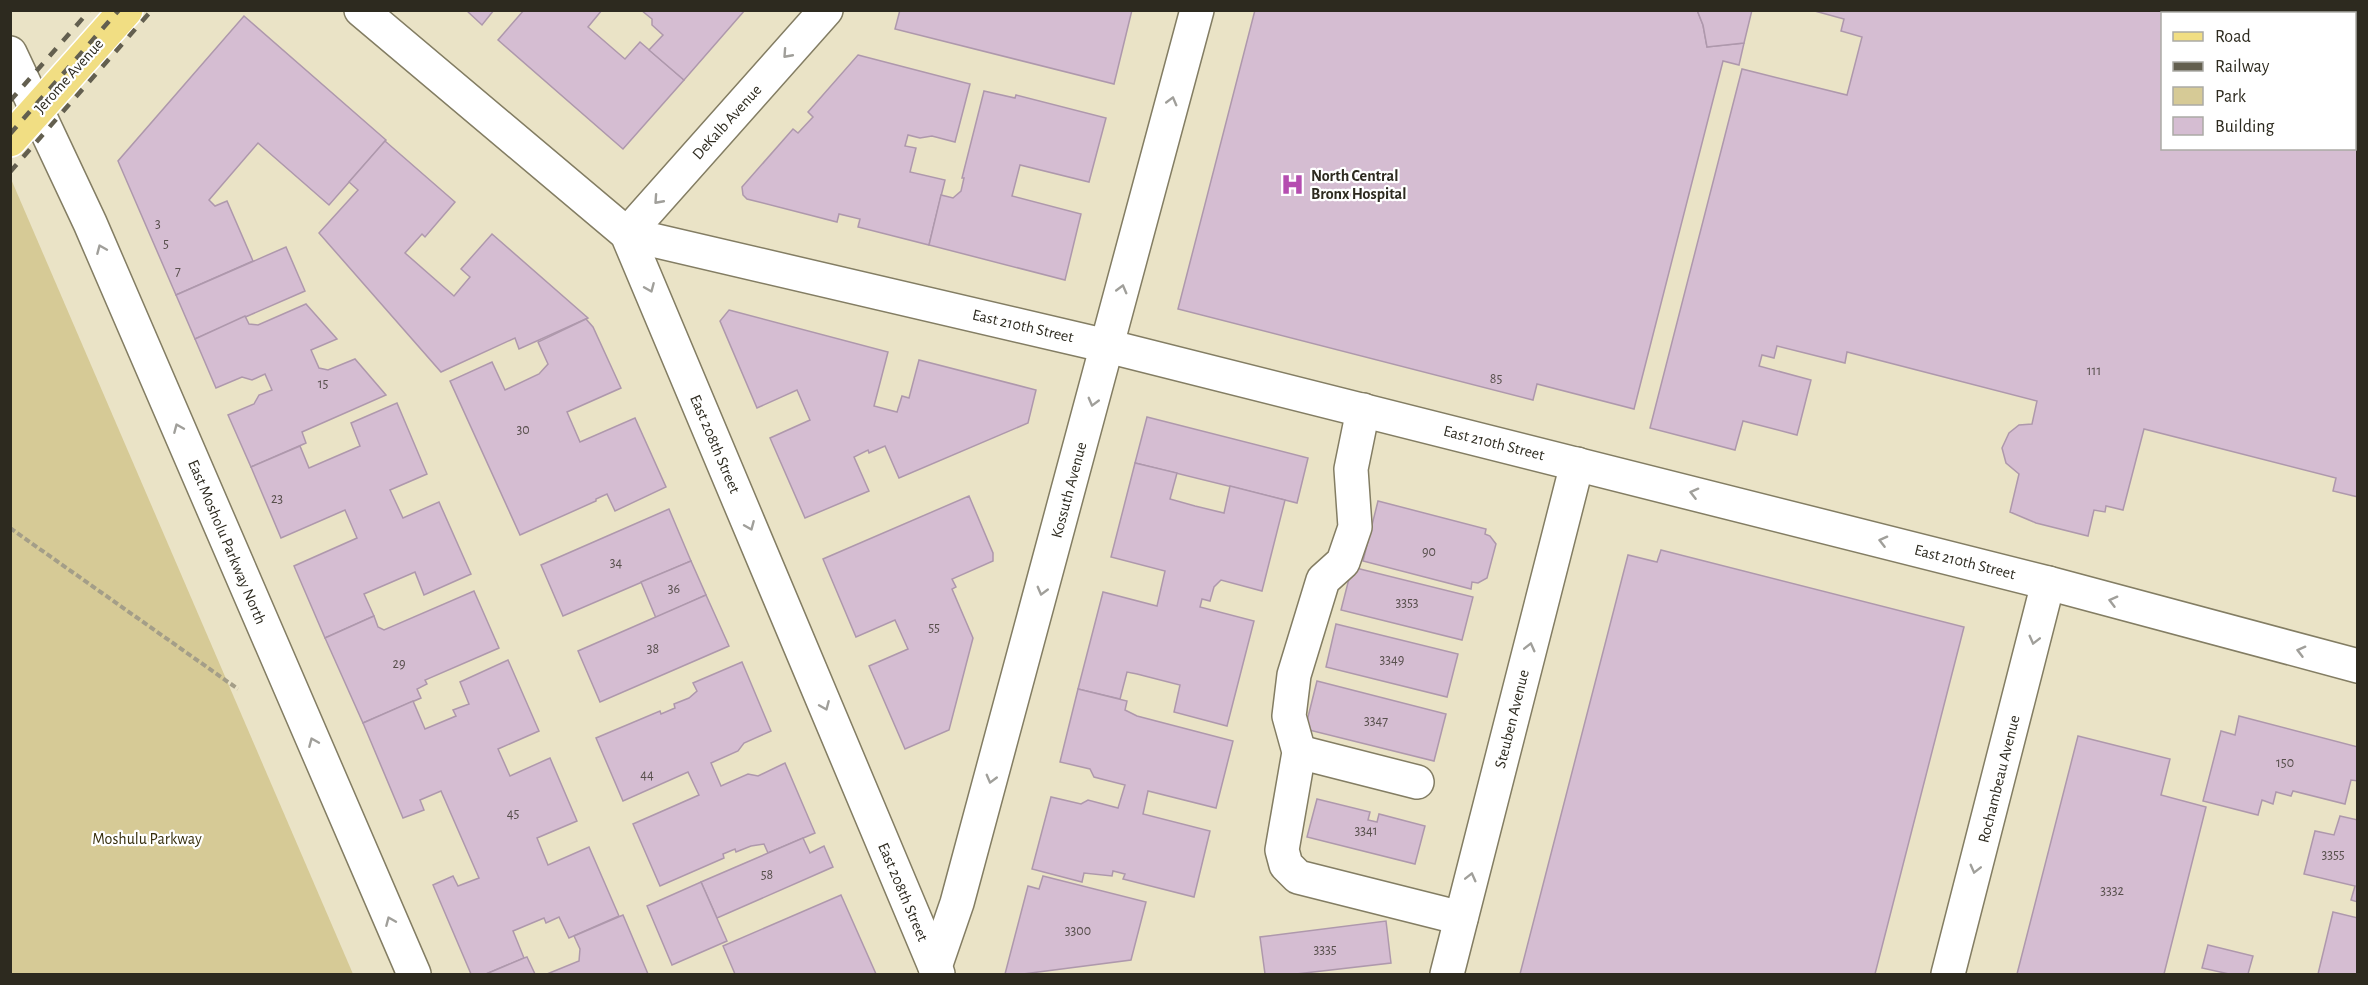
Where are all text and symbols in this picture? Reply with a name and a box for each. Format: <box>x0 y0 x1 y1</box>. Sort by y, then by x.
legend <box>2161 12 2356 150</box>
text: Road <box>2215 28 2251 46</box>
street label: Jerome Avenue <box>31 36 107 116</box>
one-way arrow <box>783 47 794 58</box>
text: Railway <box>2215 58 2270 76</box>
street label: DeKalb Avenue <box>689 81 765 163</box>
text: Park <box>2215 88 2247 106</box>
one-way arrow <box>1165 96 1178 106</box>
text: Building <box>2215 118 2275 136</box>
place label: North Central Bronx Hospital <box>1311 168 1406 202</box>
hospital icon: North Central Bronx Hospital <box>1280 172 1306 198</box>
one-way arrow <box>654 193 665 204</box>
house number: 3 <box>155 217 161 231</box>
house number: 5 <box>163 237 169 251</box>
one-way arrow <box>96 244 108 255</box>
house number: 7 <box>175 264 181 278</box>
one-way arrow <box>643 282 655 293</box>
one-way arrow <box>1115 284 1127 295</box>
street label: East 210th Street <box>971 307 1075 345</box>
house number: 111 <box>2087 364 2101 378</box>
house number: 85 <box>1490 372 1502 386</box>
house number: 15 <box>318 377 328 391</box>
street label: East 208th Street <box>687 392 743 496</box>
one-way arrow <box>1088 397 1100 407</box>
one-way arrow <box>173 423 185 434</box>
house number: 30 <box>516 423 530 437</box>
street label: East 210th Street <box>1442 423 1546 463</box>
street label: Kossuth Avenue <box>1048 440 1090 540</box>
street label: East Mosholu Parkway North <box>184 457 269 627</box>
one-way arrow <box>1689 488 1699 501</box>
house number: 23 <box>271 492 283 506</box>
one-way arrow <box>743 520 755 531</box>
one-way arrow <box>1878 536 1888 549</box>
street label: East 210th Street <box>1913 542 2017 582</box>
house number: 90 <box>1422 545 1436 559</box>
house number: 34 <box>610 556 623 570</box>
house number: 36 <box>668 582 680 596</box>
one-way arrow <box>1037 585 1049 595</box>
one-way arrow <box>2108 595 2118 608</box>
house number: 3353 <box>1395 596 1419 610</box>
house number: 55 <box>928 621 940 635</box>
one-way arrow <box>2029 635 2042 645</box>
house number: 38 <box>647 642 659 656</box>
one-way arrow <box>1523 643 1536 653</box>
one-way arrow <box>2296 646 2306 659</box>
house number: 3349 <box>1380 653 1404 667</box>
house number: 29 <box>393 657 405 671</box>
street label: Steuben Avenue <box>1492 668 1532 770</box>
one-way arrow <box>818 700 830 711</box>
street label: Rochambeau Avenue <box>1975 713 2023 845</box>
house number: 3347 <box>1364 714 1388 728</box>
one-way arrow <box>308 737 320 748</box>
house number: 150 <box>2276 756 2294 770</box>
house number: 44 <box>640 768 654 782</box>
one-way arrow <box>985 774 998 784</box>
house number: 45 <box>507 807 519 821</box>
house number: 3341 <box>1354 824 1378 838</box>
park label: Moshulu Parkway <box>92 831 202 848</box>
street label: East 208th Street <box>875 840 931 944</box>
house number: 3355 <box>2321 848 2345 862</box>
one-way arrow <box>1970 864 1983 874</box>
house number: 58 <box>761 868 773 882</box>
one-way arrow <box>1464 872 1477 882</box>
house number: 3332 <box>2100 884 2124 898</box>
one-way arrow <box>386 916 398 927</box>
house number: 3300 <box>1065 924 1091 938</box>
house number: 3335 <box>1313 943 1337 957</box>

